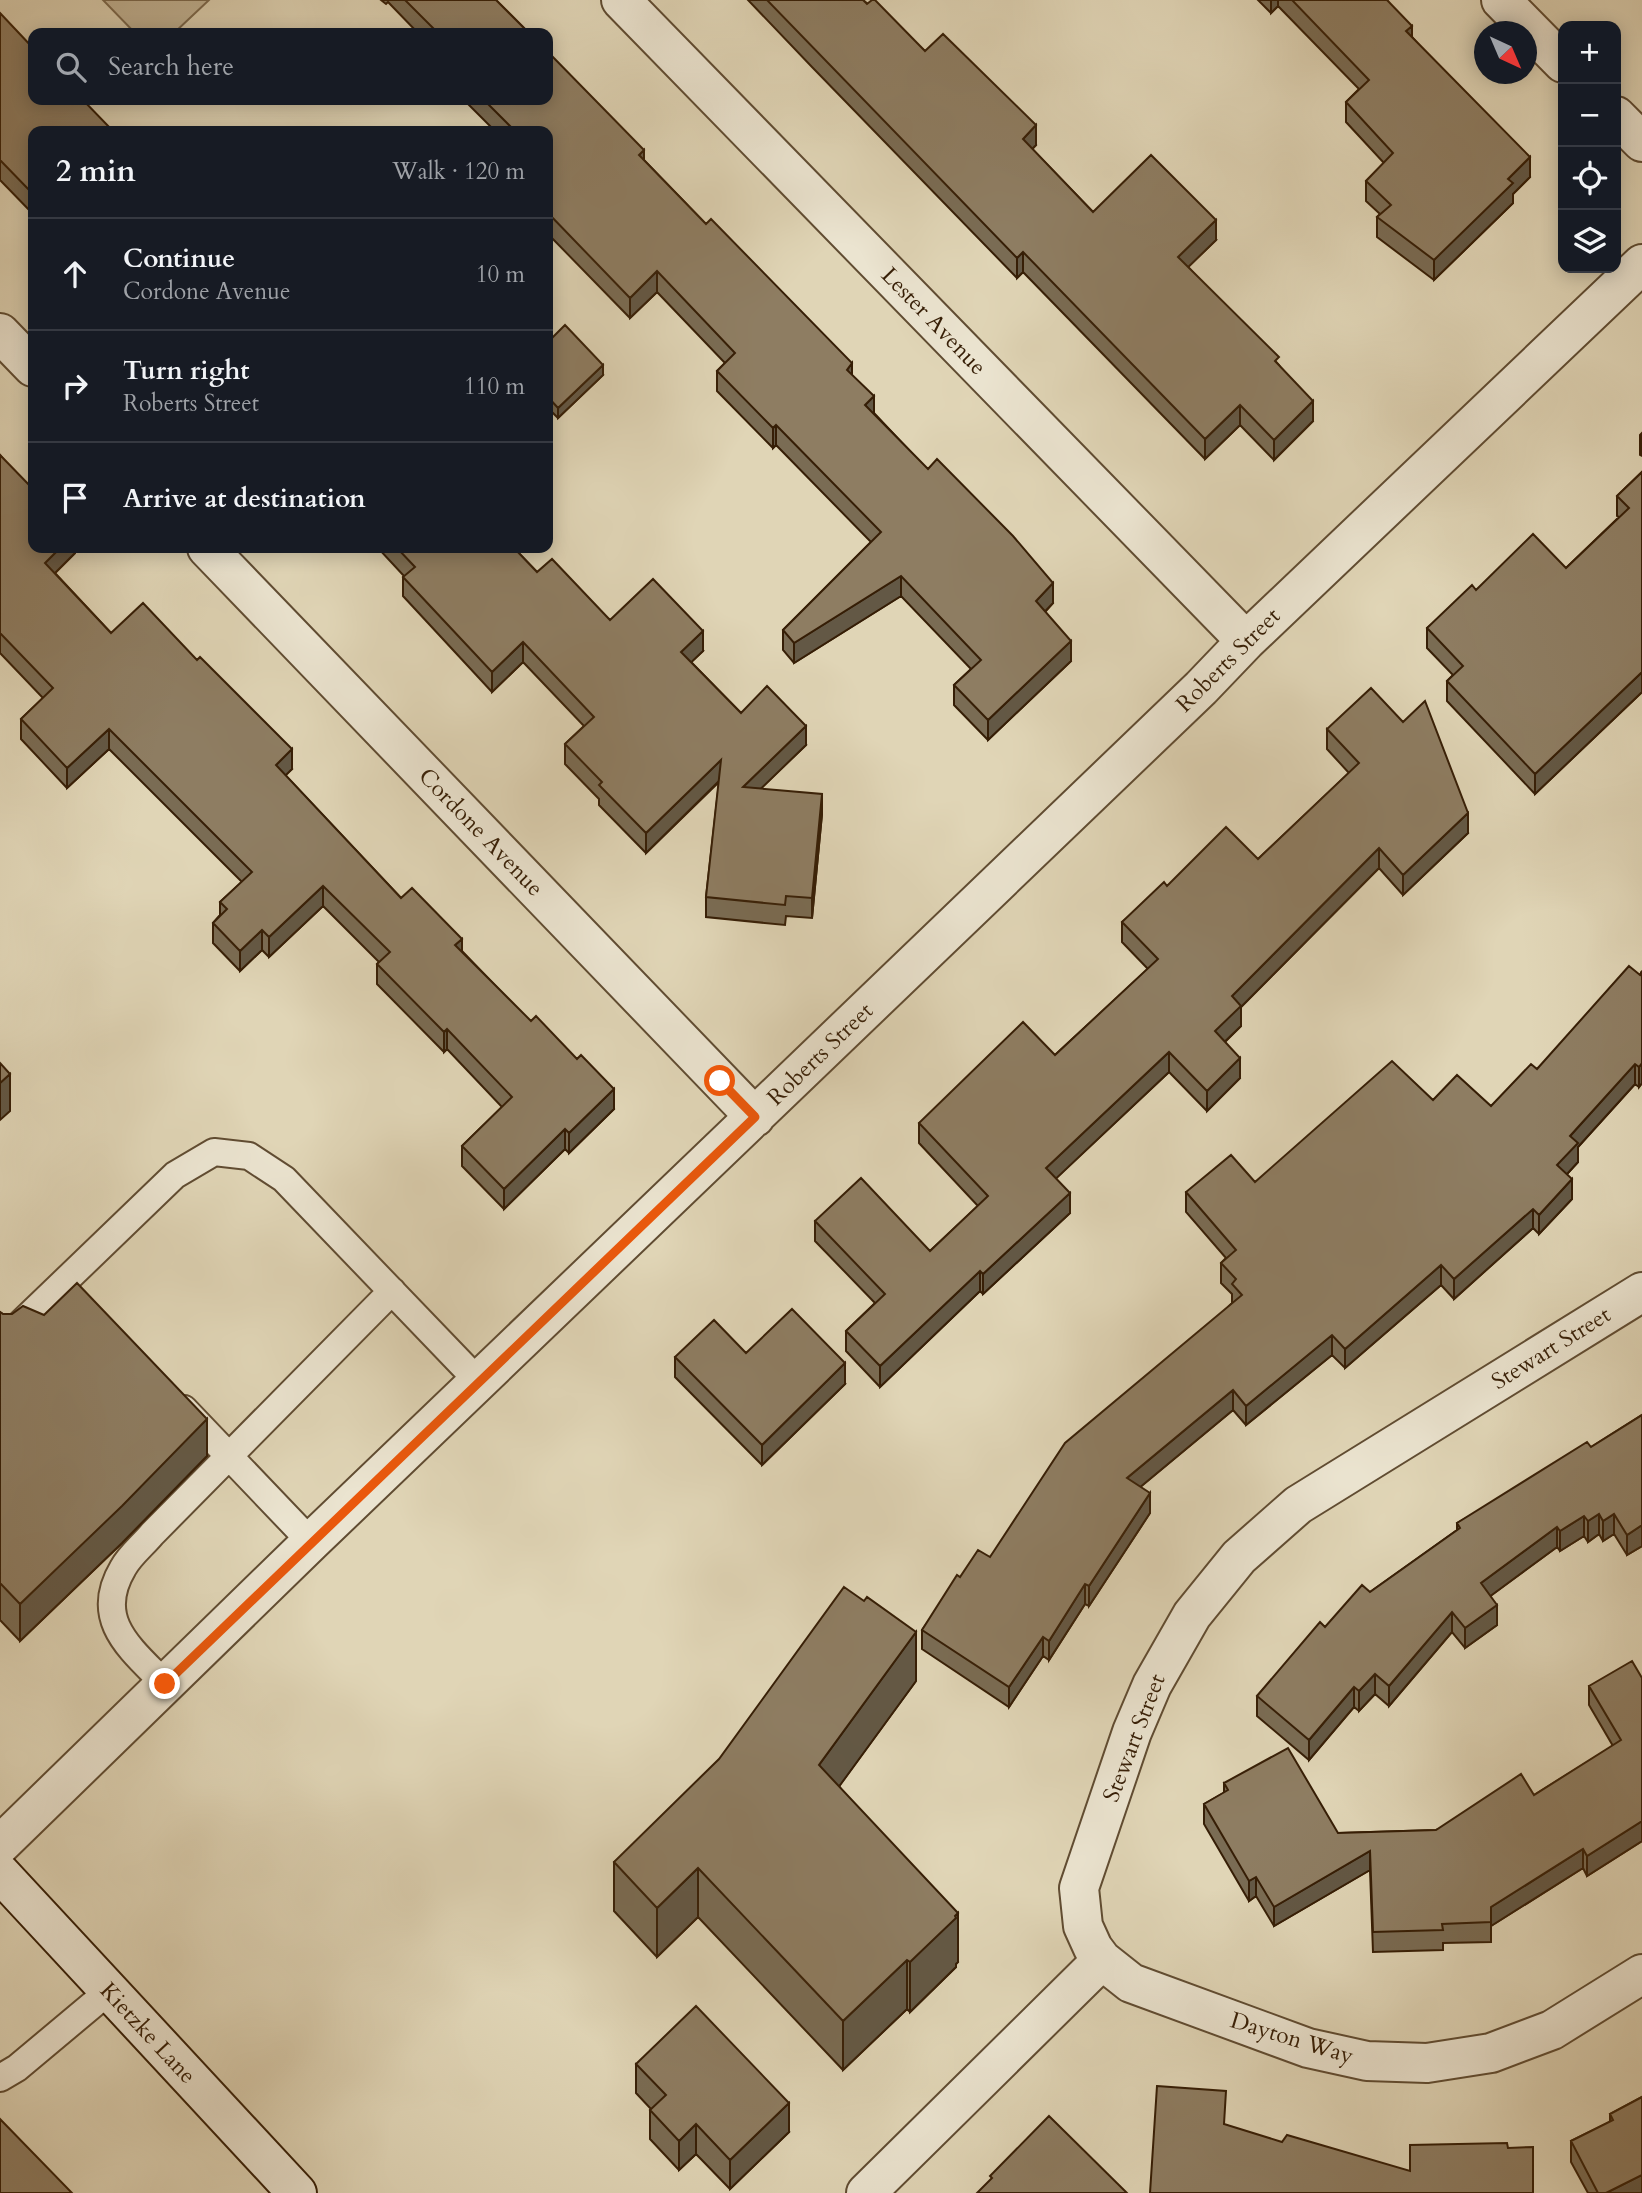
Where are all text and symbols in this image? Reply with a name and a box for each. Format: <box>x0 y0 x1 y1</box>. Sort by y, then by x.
north arrow <box>1474 21 1537 84</box>
map controls <box>1558 21 1621 273</box>
button: + <box>1558 21 1621 84</box>
search box <box>28 28 553 105</box>
icon: search <box>52 48 90 86</box>
text: Search here <box>108 49 234 84</box>
button: − <box>1558 84 1621 147</box>
button: locate <box>1558 147 1621 210</box>
text: 2 min <box>56 151 136 192</box>
text: Walk · 120 m <box>392 156 525 187</box>
button: layers <box>1558 210 1621 273</box>
text: Continue <box>123 241 235 276</box>
icon: ahead <box>56 255 94 293</box>
text: 10 m <box>476 259 525 290</box>
street label: Lester Avenue <box>875 260 993 382</box>
text: Cordone Avenue <box>123 276 290 307</box>
text: Turn right <box>123 353 250 388</box>
icon: right <box>56 367 94 405</box>
text: 110 m <box>464 371 525 402</box>
text: Roberts Street <box>123 388 259 419</box>
icon: arrive <box>56 479 94 517</box>
text: Arrive at destination <box>123 481 366 516</box>
street label: Roberts Street <box>1169 601 1287 719</box>
street label: Cordone Avenue <box>412 761 550 903</box>
street label: Roberts Street <box>760 996 880 1112</box>
route start <box>704 1065 735 1096</box>
street label: Stewart Street <box>1486 1299 1616 1397</box>
route end <box>149 1668 180 1699</box>
street label: Stewart Street <box>1095 1670 1173 1806</box>
street label: Kietzke Lane <box>93 1976 203 2090</box>
street label: Dayton Way <box>1227 2005 1357 2071</box>

